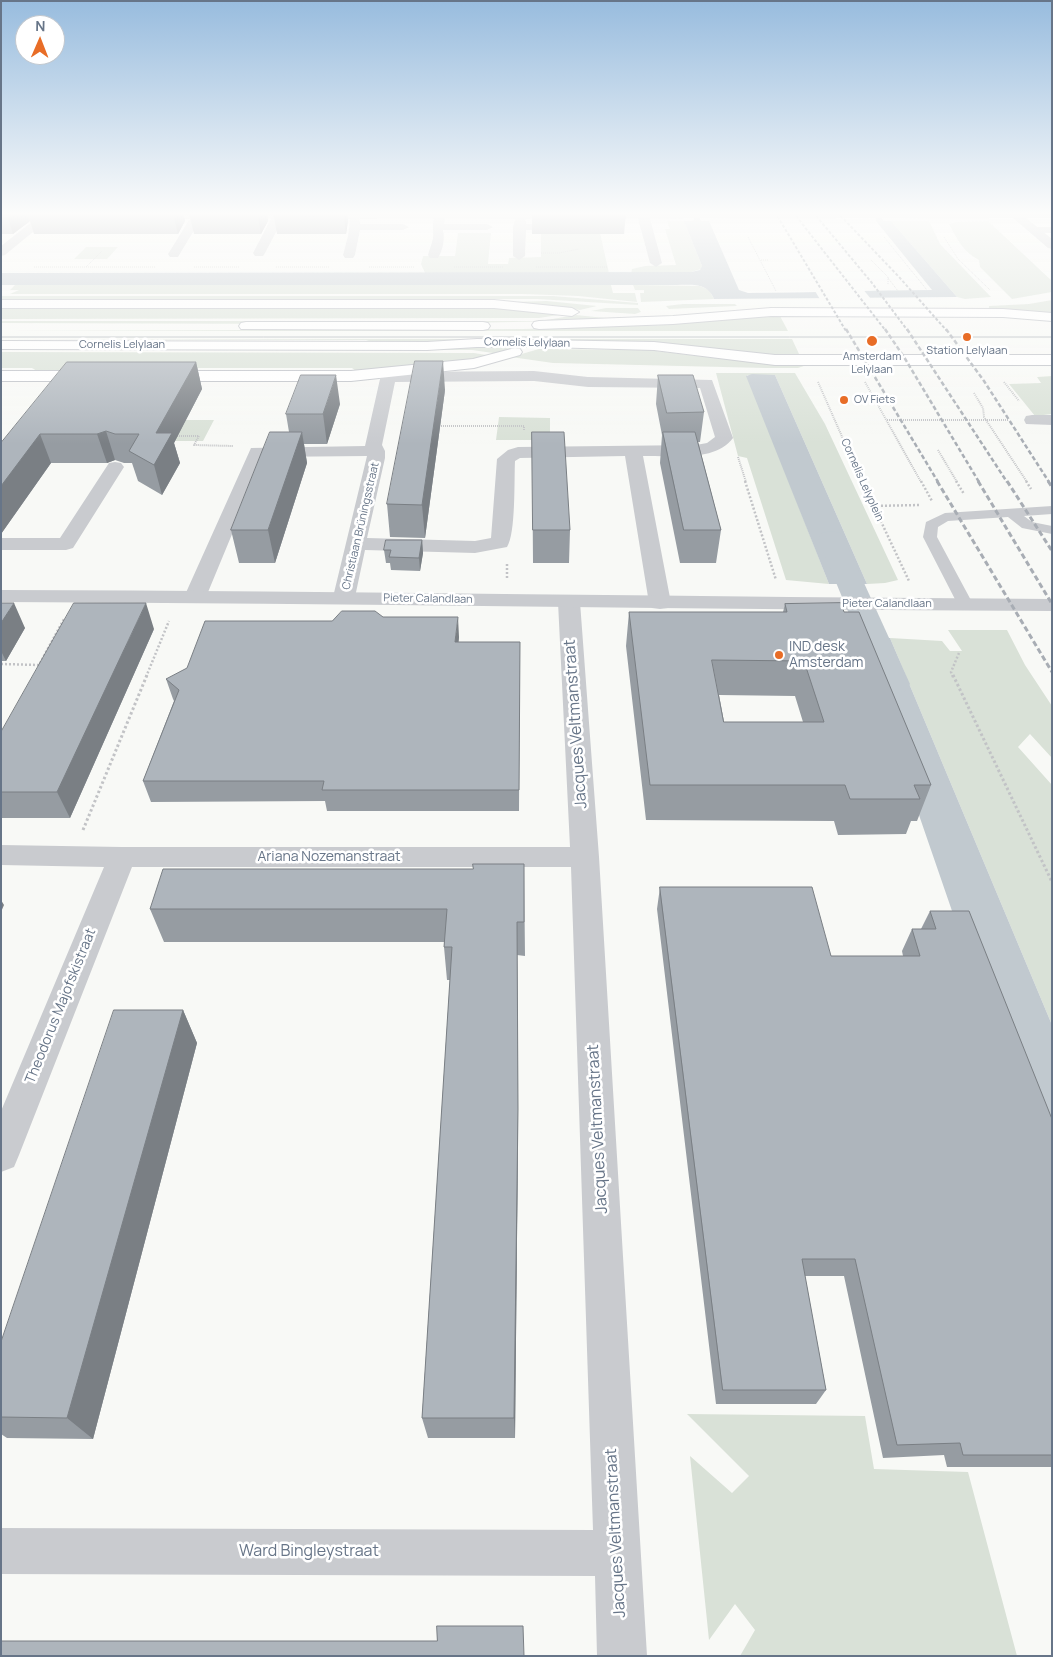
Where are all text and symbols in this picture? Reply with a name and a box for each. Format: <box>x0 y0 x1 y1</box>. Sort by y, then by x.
north arrow <box>15 15 65 65</box>
text: N <box>35 16 45 35</box>
marker: Station Lelylaan <box>961 331 973 343</box>
marker: Amsterdam Lelylaan <box>865 334 879 348</box>
street label: Cornelis Lelylaan <box>484 336 570 350</box>
street label: Cornelis Lelylaan <box>79 338 165 352</box>
place label: Station Lelylaan <box>926 344 1008 358</box>
place label: Amsterdam Lelylaan <box>843 350 901 376</box>
place label: OV Fiets <box>854 393 895 407</box>
marker: OV Fiets <box>838 394 850 406</box>
street label: Cornelis Lelyplein <box>838 436 886 524</box>
street label: Christiaan Brüningsstraat <box>340 461 382 591</box>
street label: Pieter Calandlaan <box>383 592 473 606</box>
street label: Pieter Calandlaan <box>842 597 932 611</box>
street label: Jacques Veltmanstraat <box>561 639 591 809</box>
place label: IND desk Amsterdam <box>789 639 863 672</box>
marker: IND desk Amsterdam <box>773 649 785 661</box>
street label: Ariana Nozemanstraat <box>257 849 401 865</box>
street label: Theodorus Majofskistraat <box>22 926 100 1086</box>
street label: Jacques Veltmanstraat <box>584 1044 612 1214</box>
street label: Jacques Veltmanstraat <box>602 1448 630 1618</box>
street label: Ward Bingleystraat <box>239 1542 379 1562</box>

